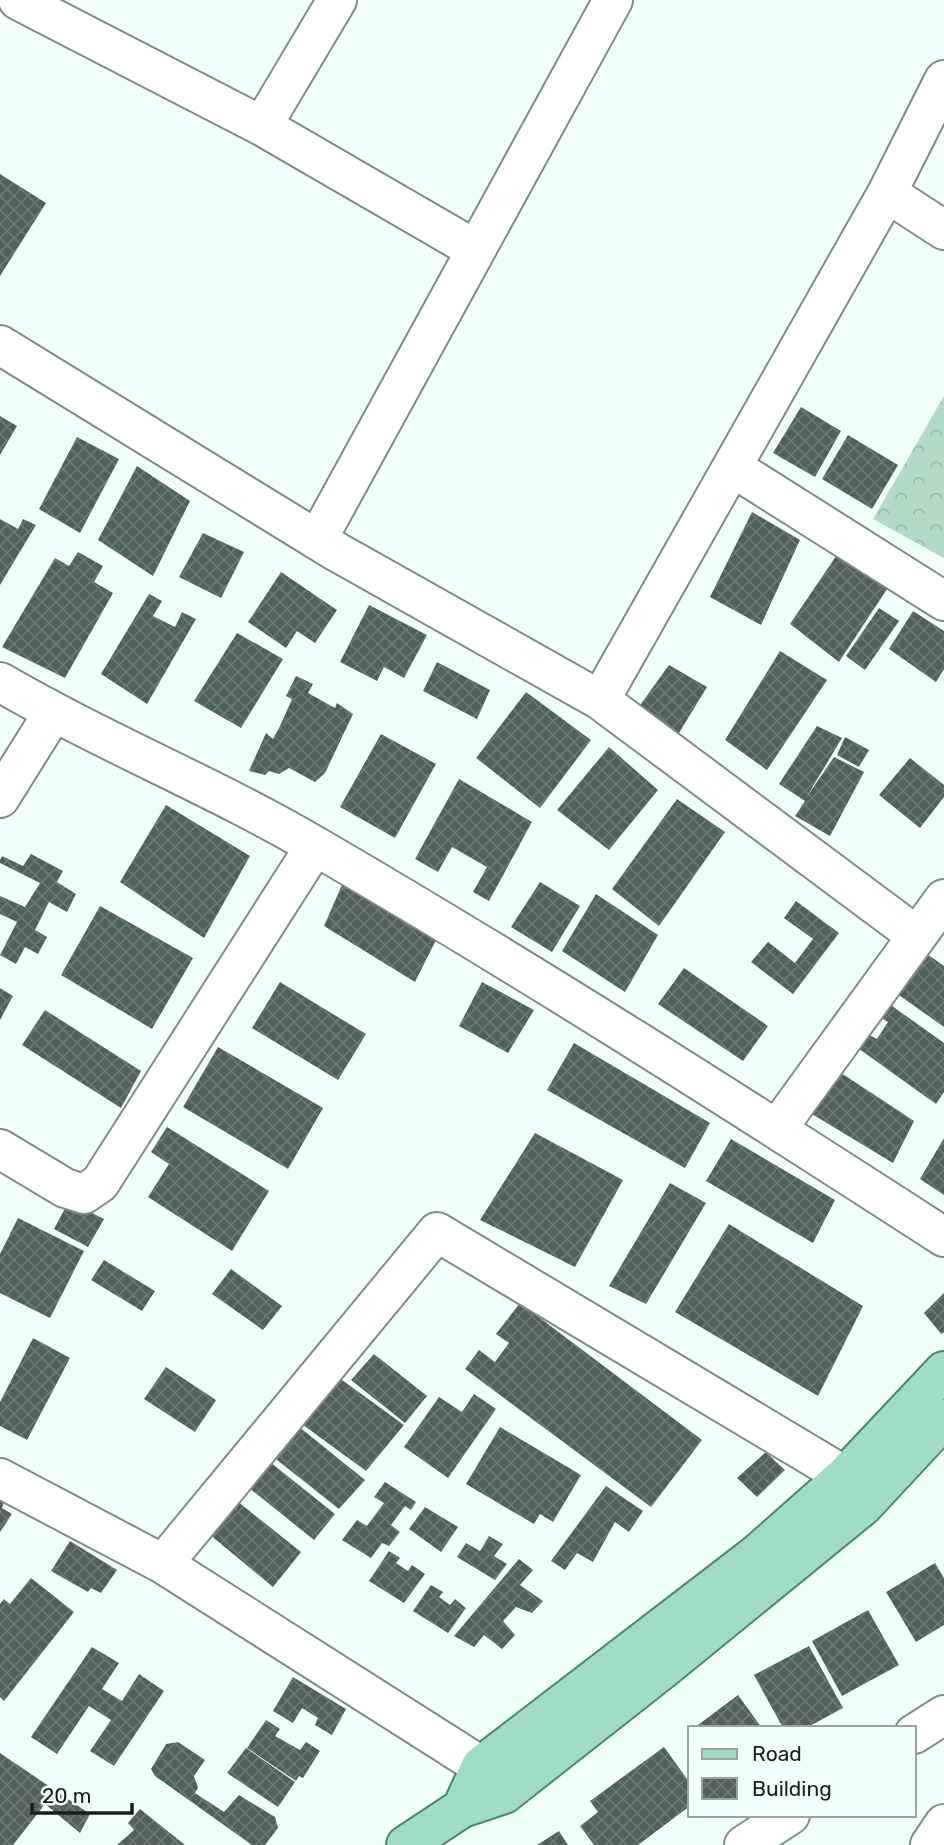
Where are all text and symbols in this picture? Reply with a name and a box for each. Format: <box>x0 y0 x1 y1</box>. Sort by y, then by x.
legend <box>688 1726 916 1817</box>
text: Road <box>752 1741 802 1766</box>
scale bar <box>32 1772 131 1816</box>
text: Building <box>752 1776 832 1801</box>
text: 20 m <box>42 1783 91 1808</box>

